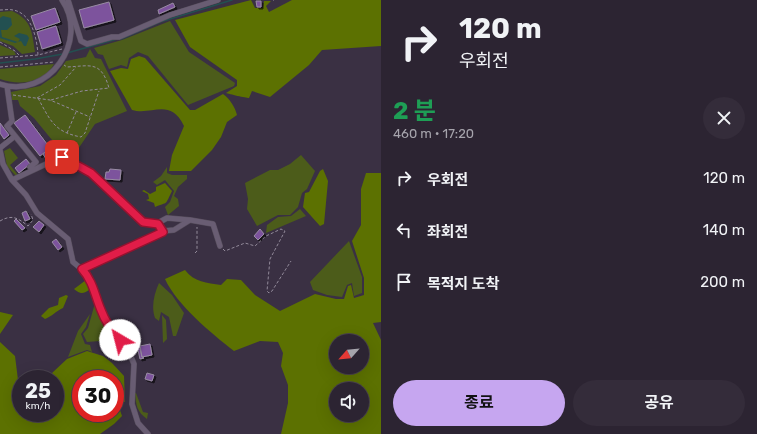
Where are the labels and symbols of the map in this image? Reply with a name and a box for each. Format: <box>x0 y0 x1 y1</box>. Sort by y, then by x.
pin <box>45 140 79 174</box>
position arrow <box>99 319 141 361</box>
north arrow <box>329 334 369 374</box>
speed limit sign: 30 <box>72 370 124 422</box>

